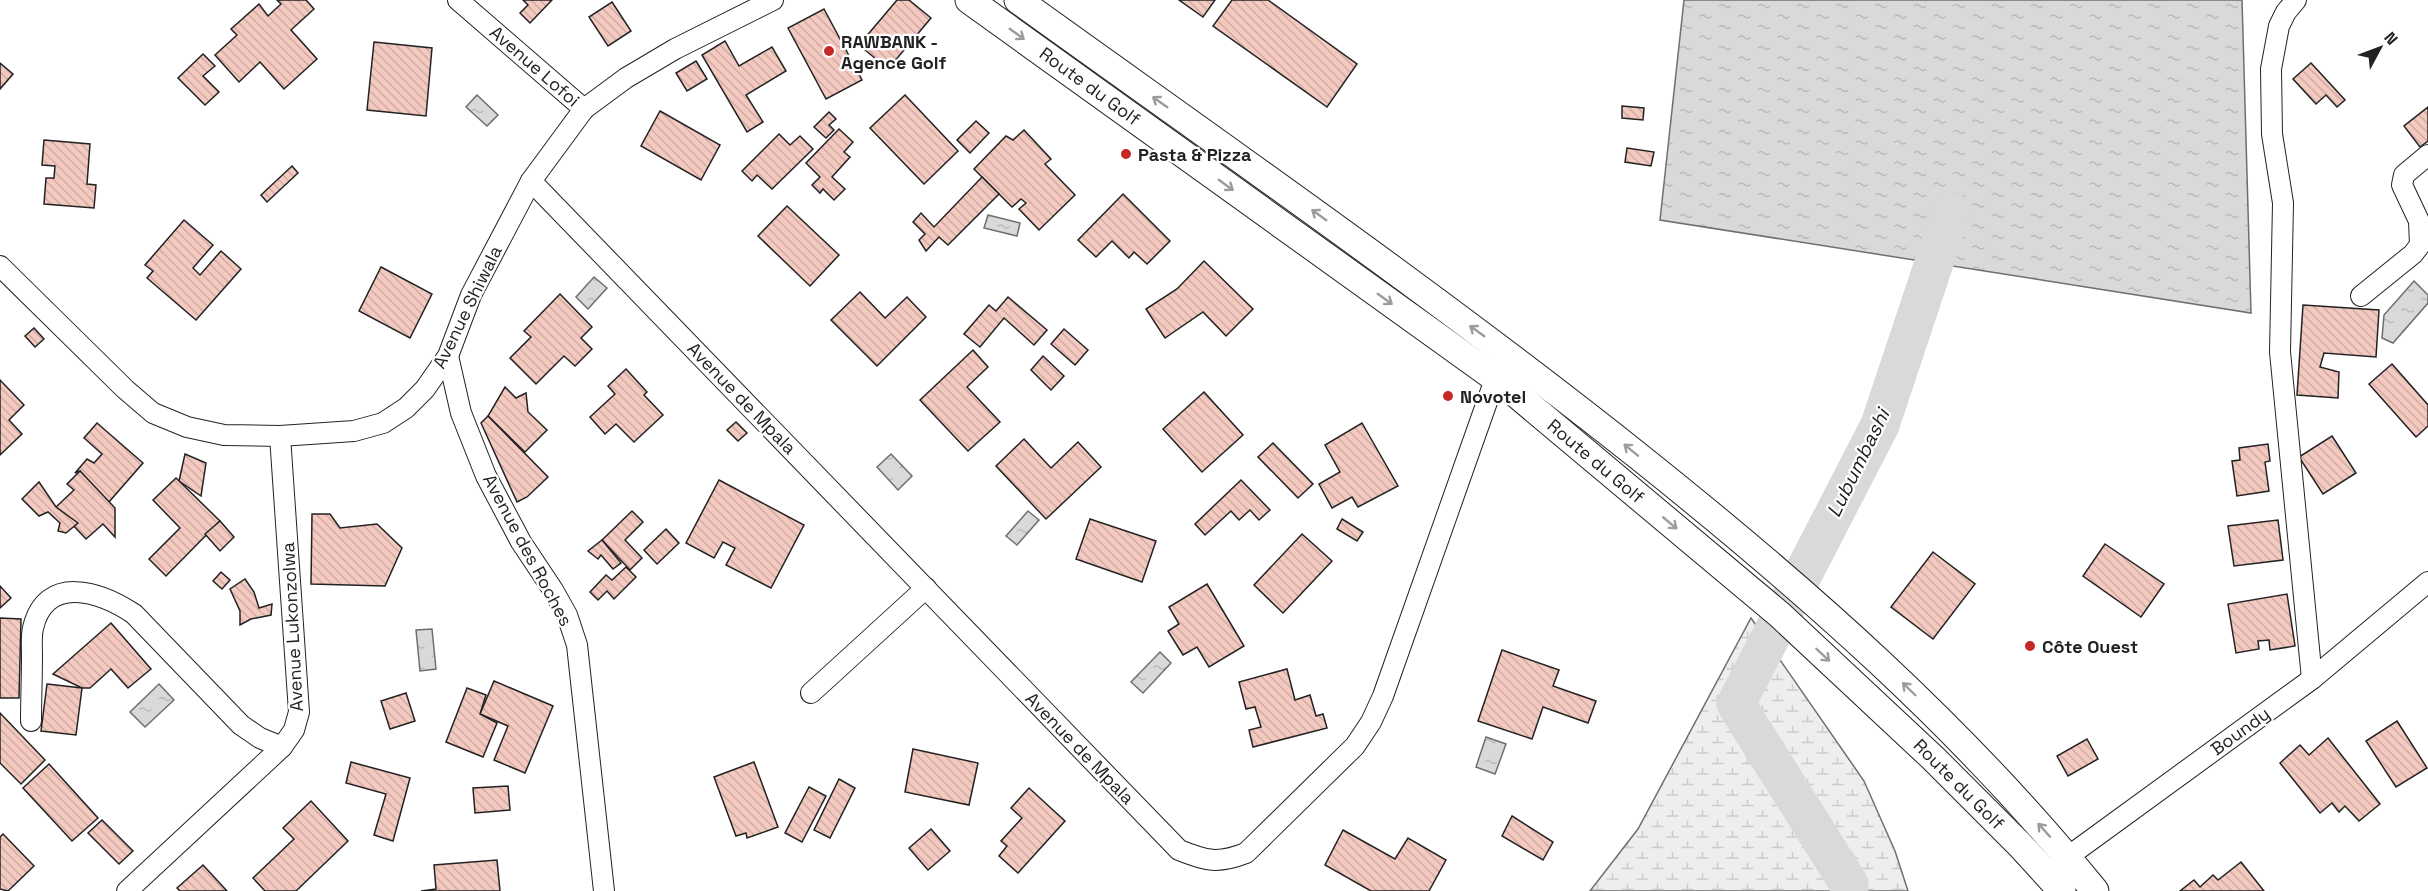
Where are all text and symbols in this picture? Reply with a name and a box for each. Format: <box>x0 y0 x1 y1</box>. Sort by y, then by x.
north arrow <box>2350 18 2410 78</box>
street label: Avenue Lofoi <box>485 21 585 111</box>
one-way arrow <box>1009 28 1025 40</box>
text: N <box>2379 28 2402 49</box>
place label: RAWBANK - Agence Golf <box>841 30 947 74</box>
street label: Route du Golf <box>1035 42 1145 130</box>
marker: RAWBANK - Agence Golf <box>822 44 836 58</box>
one-way arrow <box>1153 96 1169 108</box>
place label: Pasta & Pizza <box>1138 143 1252 166</box>
marker: Pasta & Pizza <box>1119 147 1133 161</box>
one-way arrow <box>1218 179 1234 191</box>
one-way arrow <box>1312 209 1328 221</box>
street label: Avenue Shiwala <box>427 242 507 372</box>
one-way arrow <box>1376 293 1392 305</box>
one-way arrow <box>1469 324 1485 337</box>
street label: Avenue de Mpala <box>683 337 801 459</box>
place label: Novotel <box>1460 385 1526 408</box>
marker: Novotel <box>1441 389 1455 403</box>
water label: Lubumbashi <box>1821 403 1896 521</box>
street label: Route du Golf <box>1543 414 1649 508</box>
one-way arrow <box>1624 443 1639 457</box>
street label: Avenue des Roches <box>478 470 578 630</box>
one-way arrow <box>1662 516 1678 529</box>
street label: Avenue Lukonzolwa <box>276 542 308 712</box>
place label: Côte Ouest <box>2042 635 2138 658</box>
marker: Côte Ouest <box>2023 639 2037 653</box>
one-way arrow <box>1816 648 1831 662</box>
one-way arrow <box>1902 682 1917 697</box>
street label: Avenue de Mpala <box>1021 687 1139 809</box>
street label: Boundy <box>2206 702 2274 760</box>
street label: Route du Golf <box>1909 734 2009 834</box>
one-way arrow <box>2037 823 2051 838</box>

